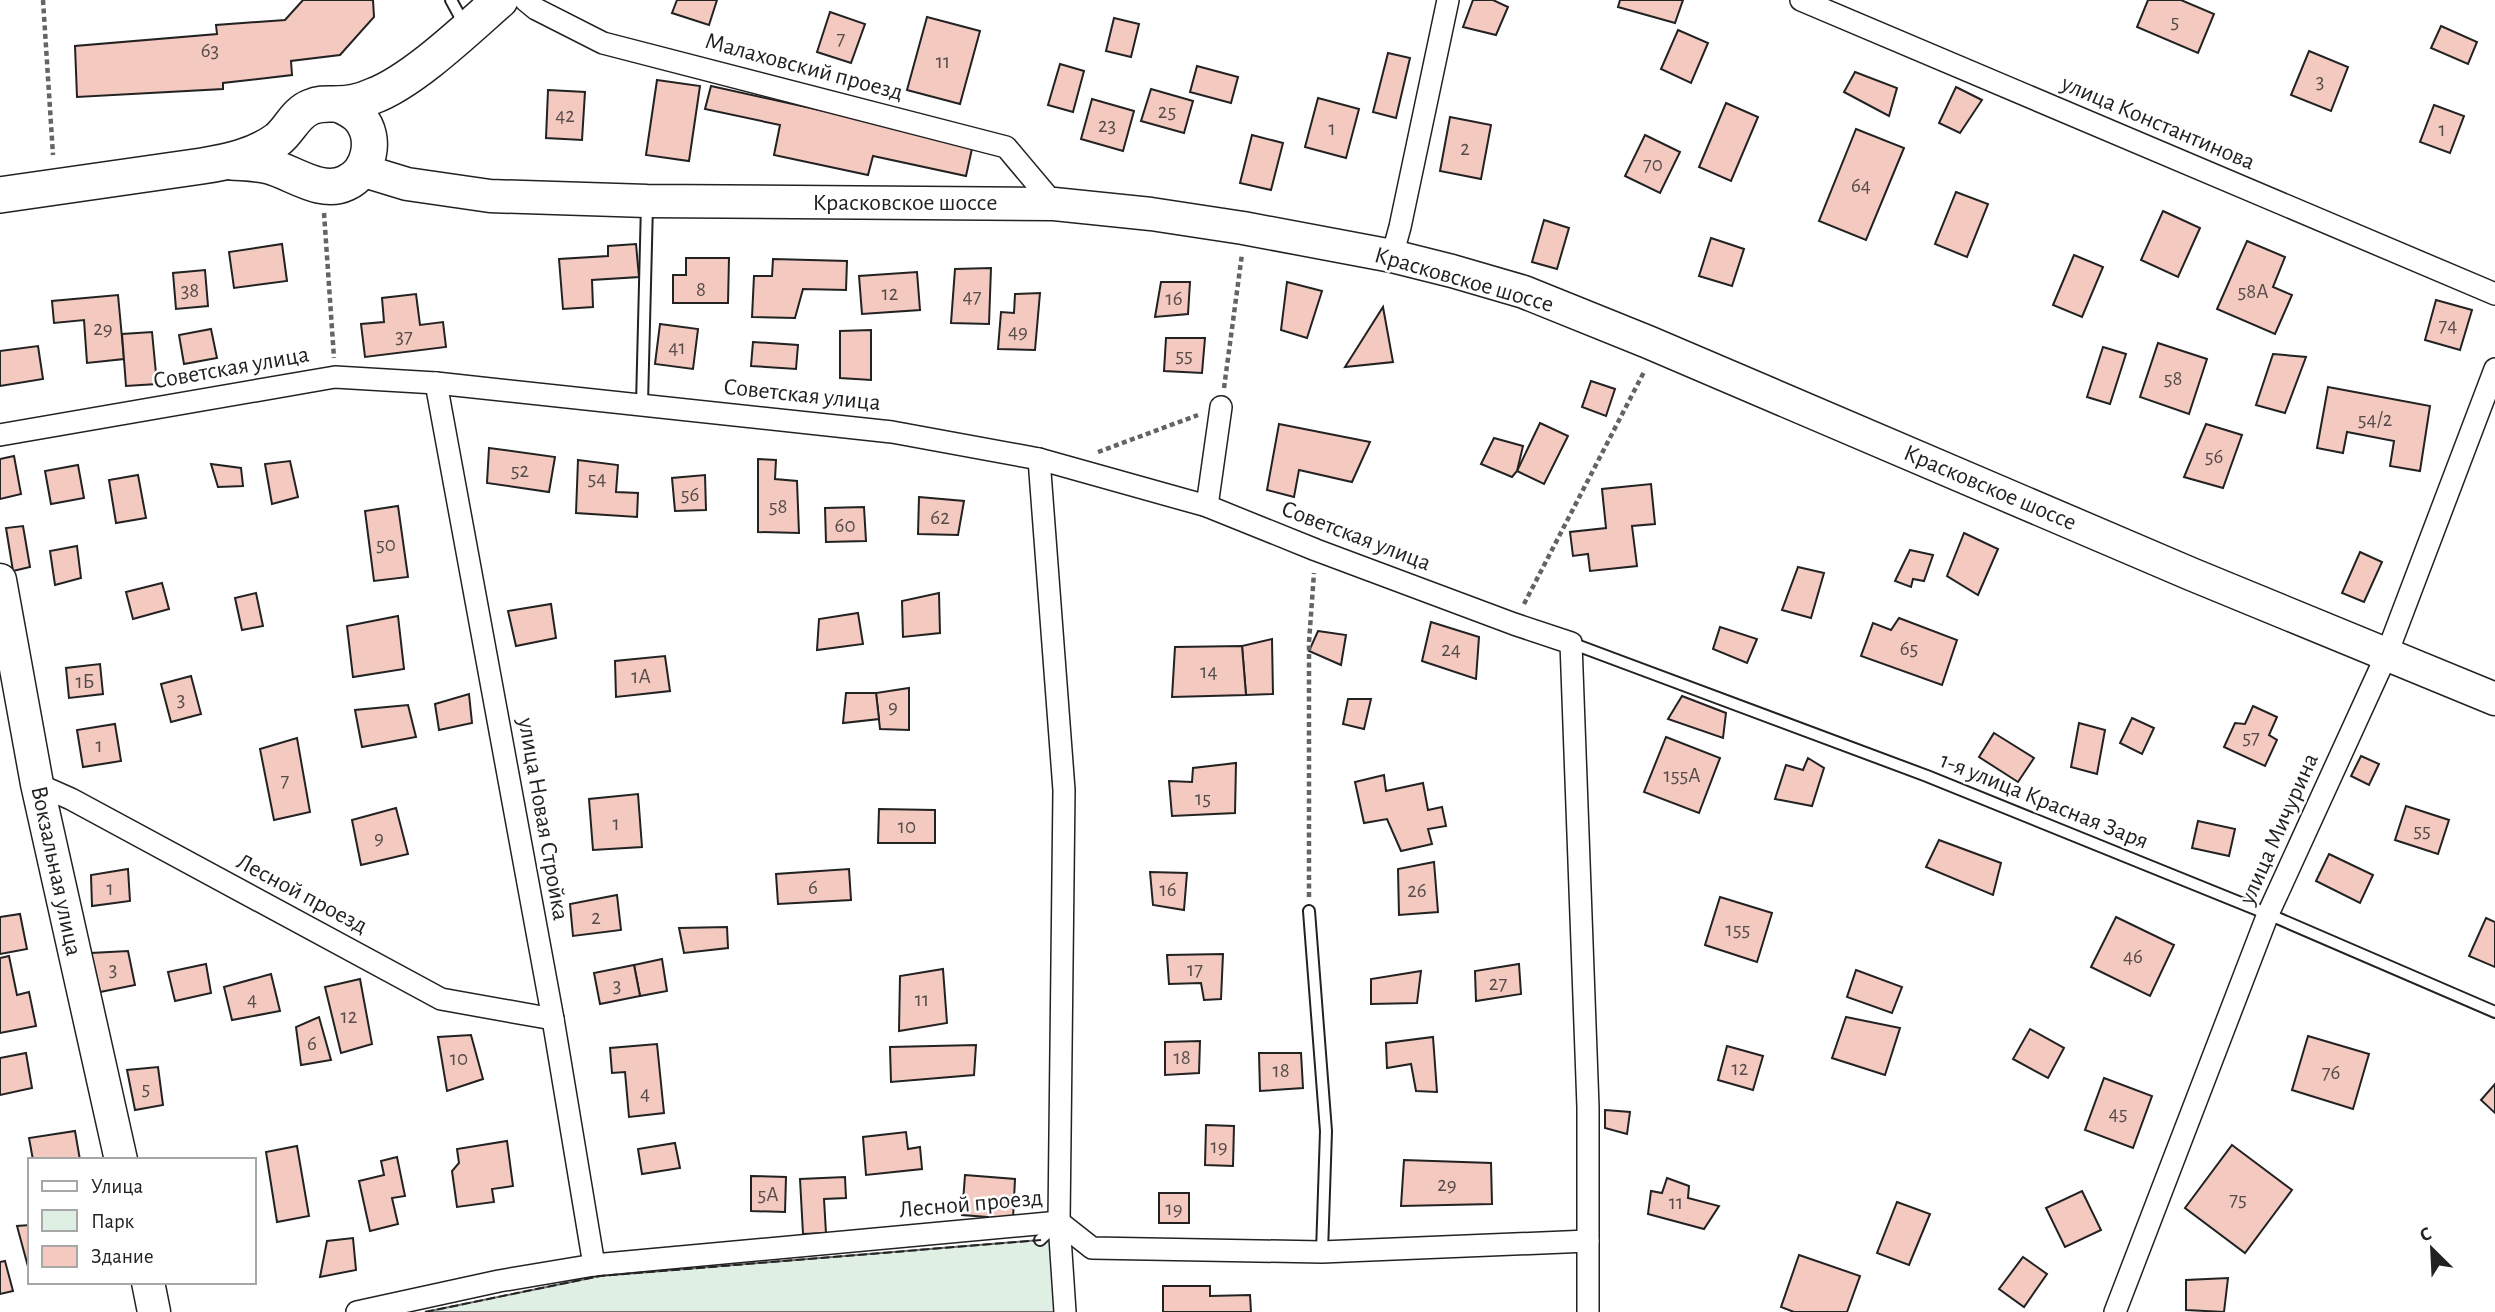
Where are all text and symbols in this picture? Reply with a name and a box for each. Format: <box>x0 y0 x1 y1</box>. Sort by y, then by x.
house number: 5 <box>2171 11 2179 32</box>
house number: 7 <box>837 28 846 49</box>
street label: Малаховский проезд <box>702 29 906 105</box>
house number: 63 <box>201 40 219 61</box>
house number: 11 <box>936 51 950 72</box>
street label: улица Константинова <box>2057 71 2258 175</box>
house number: 3 <box>2316 71 2324 92</box>
house number: 25 <box>1158 101 1176 122</box>
house number: 42 <box>555 105 575 126</box>
house number: 23 <box>1098 115 1116 136</box>
house number: 1 <box>1328 118 1336 139</box>
house number: 1 <box>2438 119 2446 140</box>
house number: 2 <box>1460 138 1470 159</box>
house number: 70 <box>1643 154 1663 175</box>
house number: 64 <box>1851 175 1871 196</box>
street label: Красковское шоссе <box>812 191 998 215</box>
street label: Красковское шоссе <box>1372 243 1556 317</box>
house number: 8 <box>696 279 706 300</box>
house number: 38 <box>181 280 199 301</box>
house number: 58А <box>2237 281 2269 302</box>
house number: 12 <box>882 283 898 304</box>
house number: 47 <box>963 286 982 307</box>
house number: 16 <box>1165 288 1183 309</box>
house number: 74 <box>2439 315 2457 336</box>
house number: 29 <box>93 318 113 339</box>
house number: 49 <box>1008 321 1028 342</box>
house number: 37 <box>395 326 413 347</box>
house number: 41 <box>668 337 686 358</box>
street label: Советская улица <box>151 342 311 394</box>
house number: 55 <box>1175 345 1193 366</box>
house number: 58 <box>2164 368 2182 389</box>
street label: Советская улица <box>722 375 882 415</box>
house number: 54/2 <box>2358 409 2392 430</box>
street label: Красковское шоссе <box>1900 441 2080 535</box>
house number: 56 <box>2205 446 2223 467</box>
house number: 52 <box>511 460 529 481</box>
house number: 54 <box>588 468 606 489</box>
house number: 56 <box>681 484 699 505</box>
house number: 58 <box>769 496 787 517</box>
street label: Советская улица <box>1278 496 1434 576</box>
house number: 62 <box>930 507 950 528</box>
house number: 60 <box>835 515 855 536</box>
house number: 50 <box>376 534 396 555</box>
house number: 65 <box>1900 638 1918 659</box>
house number: 24 <box>1441 639 1461 660</box>
house number: 14 <box>1200 661 1218 682</box>
house number: 1А <box>631 666 651 687</box>
house number: 1Б <box>75 671 95 692</box>
house number: 3 <box>177 689 185 710</box>
house number: 9 <box>888 696 898 717</box>
street label: улица Новая Стройка <box>513 715 573 922</box>
house number: 57 <box>2242 727 2260 748</box>
house number: 1 <box>95 735 103 756</box>
street label: 1-я улица Красная Заря <box>1936 748 2152 854</box>
street label: улица Мичурина <box>2235 750 2323 909</box>
house number: 155А <box>1663 765 1701 786</box>
house number: 7 <box>281 770 290 791</box>
street label: Вокзальная улица <box>26 784 86 958</box>
house number: 15 <box>1195 788 1211 809</box>
house number: 1 <box>612 813 620 834</box>
house number: 10 <box>898 816 916 837</box>
house number: 55 <box>2413 820 2431 841</box>
house number: 9 <box>374 827 384 848</box>
street label: Лесной проезд <box>233 850 371 938</box>
house number: 6 <box>808 877 818 898</box>
house number: 1 <box>106 878 114 899</box>
house number: 16 <box>1159 879 1177 900</box>
house number: 26 <box>1407 880 1427 901</box>
house number: 2 <box>591 907 601 928</box>
house number: 155 <box>1726 919 1750 940</box>
house number: 46 <box>2123 946 2143 967</box>
house number: 3 <box>109 959 117 980</box>
house number: 17 <box>1187 959 1203 980</box>
house number: 27 <box>1489 973 1507 994</box>
house number: 3 <box>613 975 621 996</box>
house number: 4 <box>247 989 257 1010</box>
house number: 11 <box>915 989 929 1010</box>
house number: 12 <box>341 1006 357 1027</box>
house number: 6 <box>307 1033 317 1054</box>
house number: 18 <box>1173 1047 1191 1068</box>
house number: 10 <box>450 1048 468 1069</box>
house number: 12 <box>1732 1058 1748 1079</box>
house number: 18 <box>1272 1060 1290 1081</box>
house number: 76 <box>2322 1062 2340 1083</box>
house number: 5 <box>142 1078 150 1099</box>
house number: 4 <box>640 1083 650 1104</box>
house number: 45 <box>2109 1103 2127 1124</box>
house number: 19 <box>1210 1136 1228 1157</box>
legend <box>28 1158 256 1284</box>
house number: 29 <box>1437 1174 1457 1195</box>
text: Улица <box>91 1176 144 1197</box>
house number: 5А <box>757 1184 779 1205</box>
street label: Лесной проезд <box>898 1186 1044 1222</box>
house number: 75 <box>2229 1189 2247 1210</box>
house number: 11 <box>1669 1192 1683 1213</box>
house number: 19 <box>1165 1198 1183 1219</box>
text: Парк <box>91 1211 135 1232</box>
north arrow <box>2397 1214 2467 1284</box>
text: С <box>2417 1224 2434 1246</box>
text: Здание <box>91 1246 154 1267</box>

